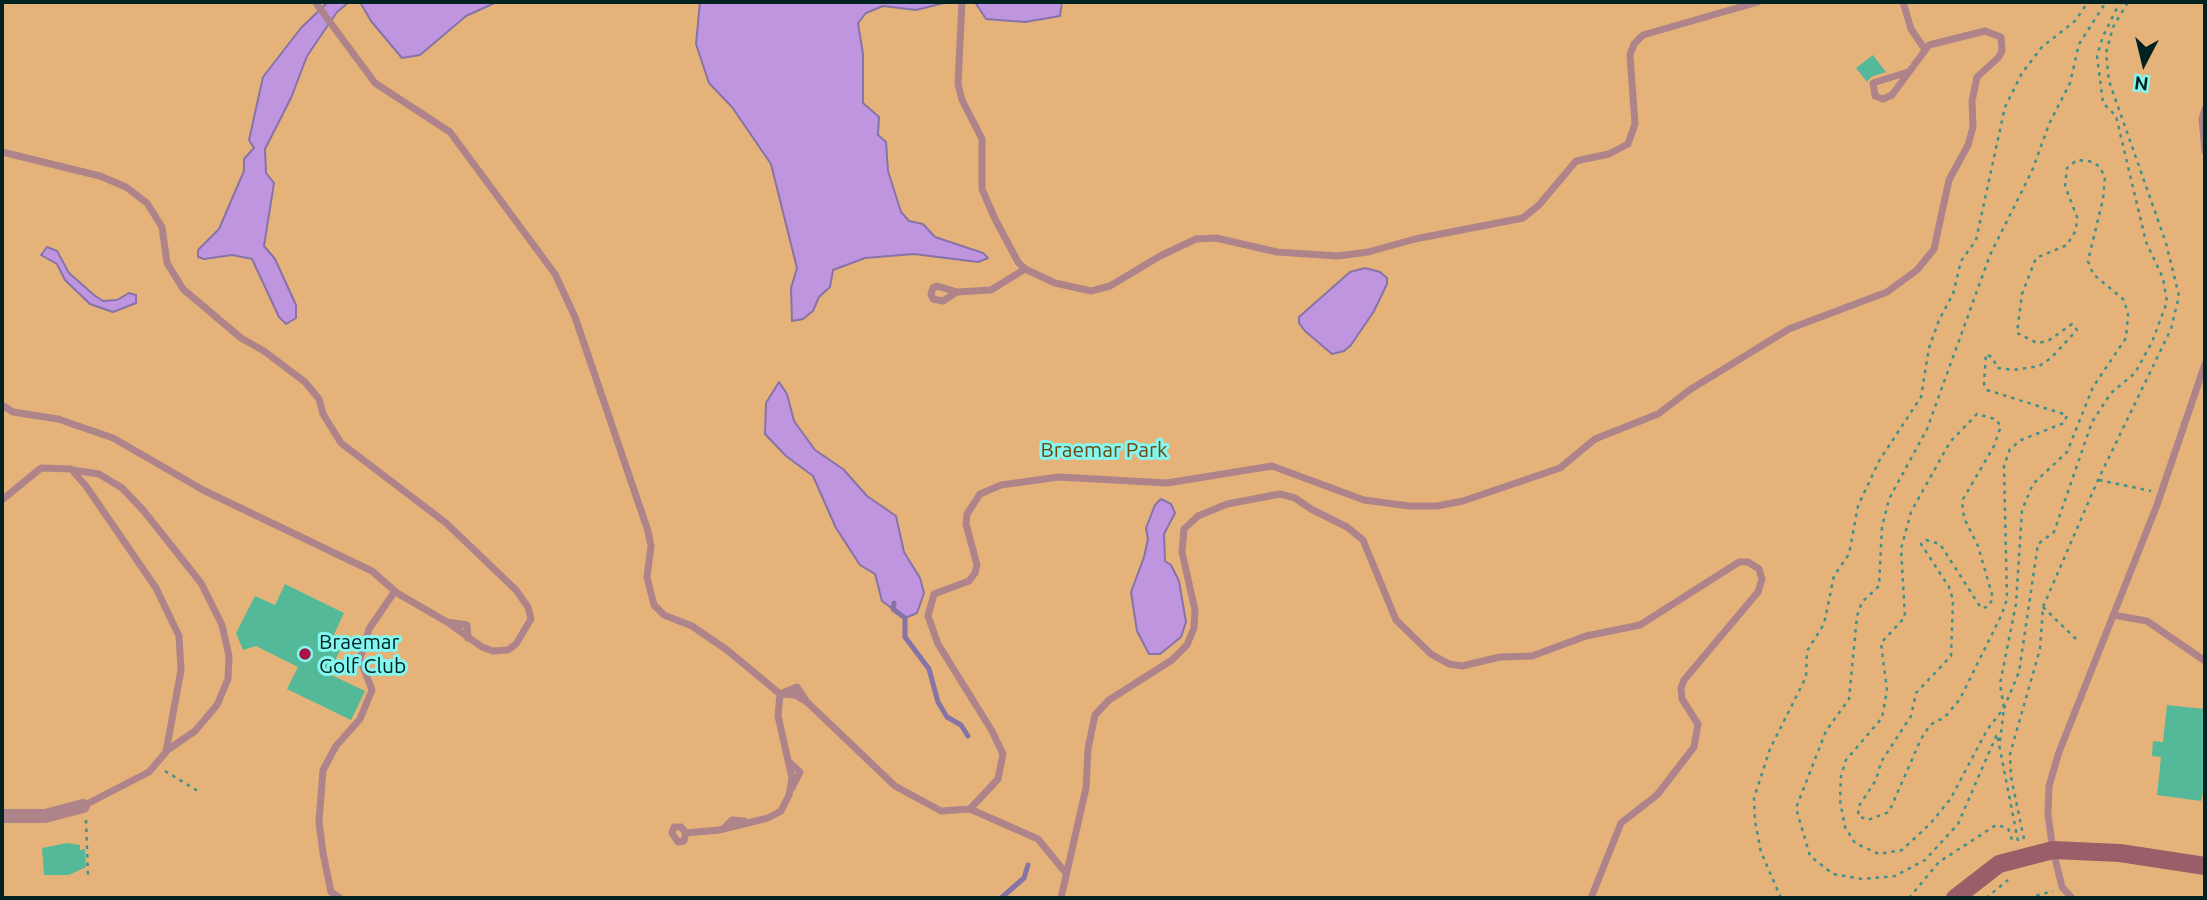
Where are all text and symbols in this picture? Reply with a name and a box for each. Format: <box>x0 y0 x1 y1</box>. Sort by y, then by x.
north arrow <box>2109 28 2179 98</box>
text: N <box>2133 72 2150 96</box>
park label: Braemar Park <box>1040 437 1168 463</box>
place label: Braemar Golf Club <box>319 629 406 679</box>
marker: Braemar Golf Club <box>297 646 313 662</box>

